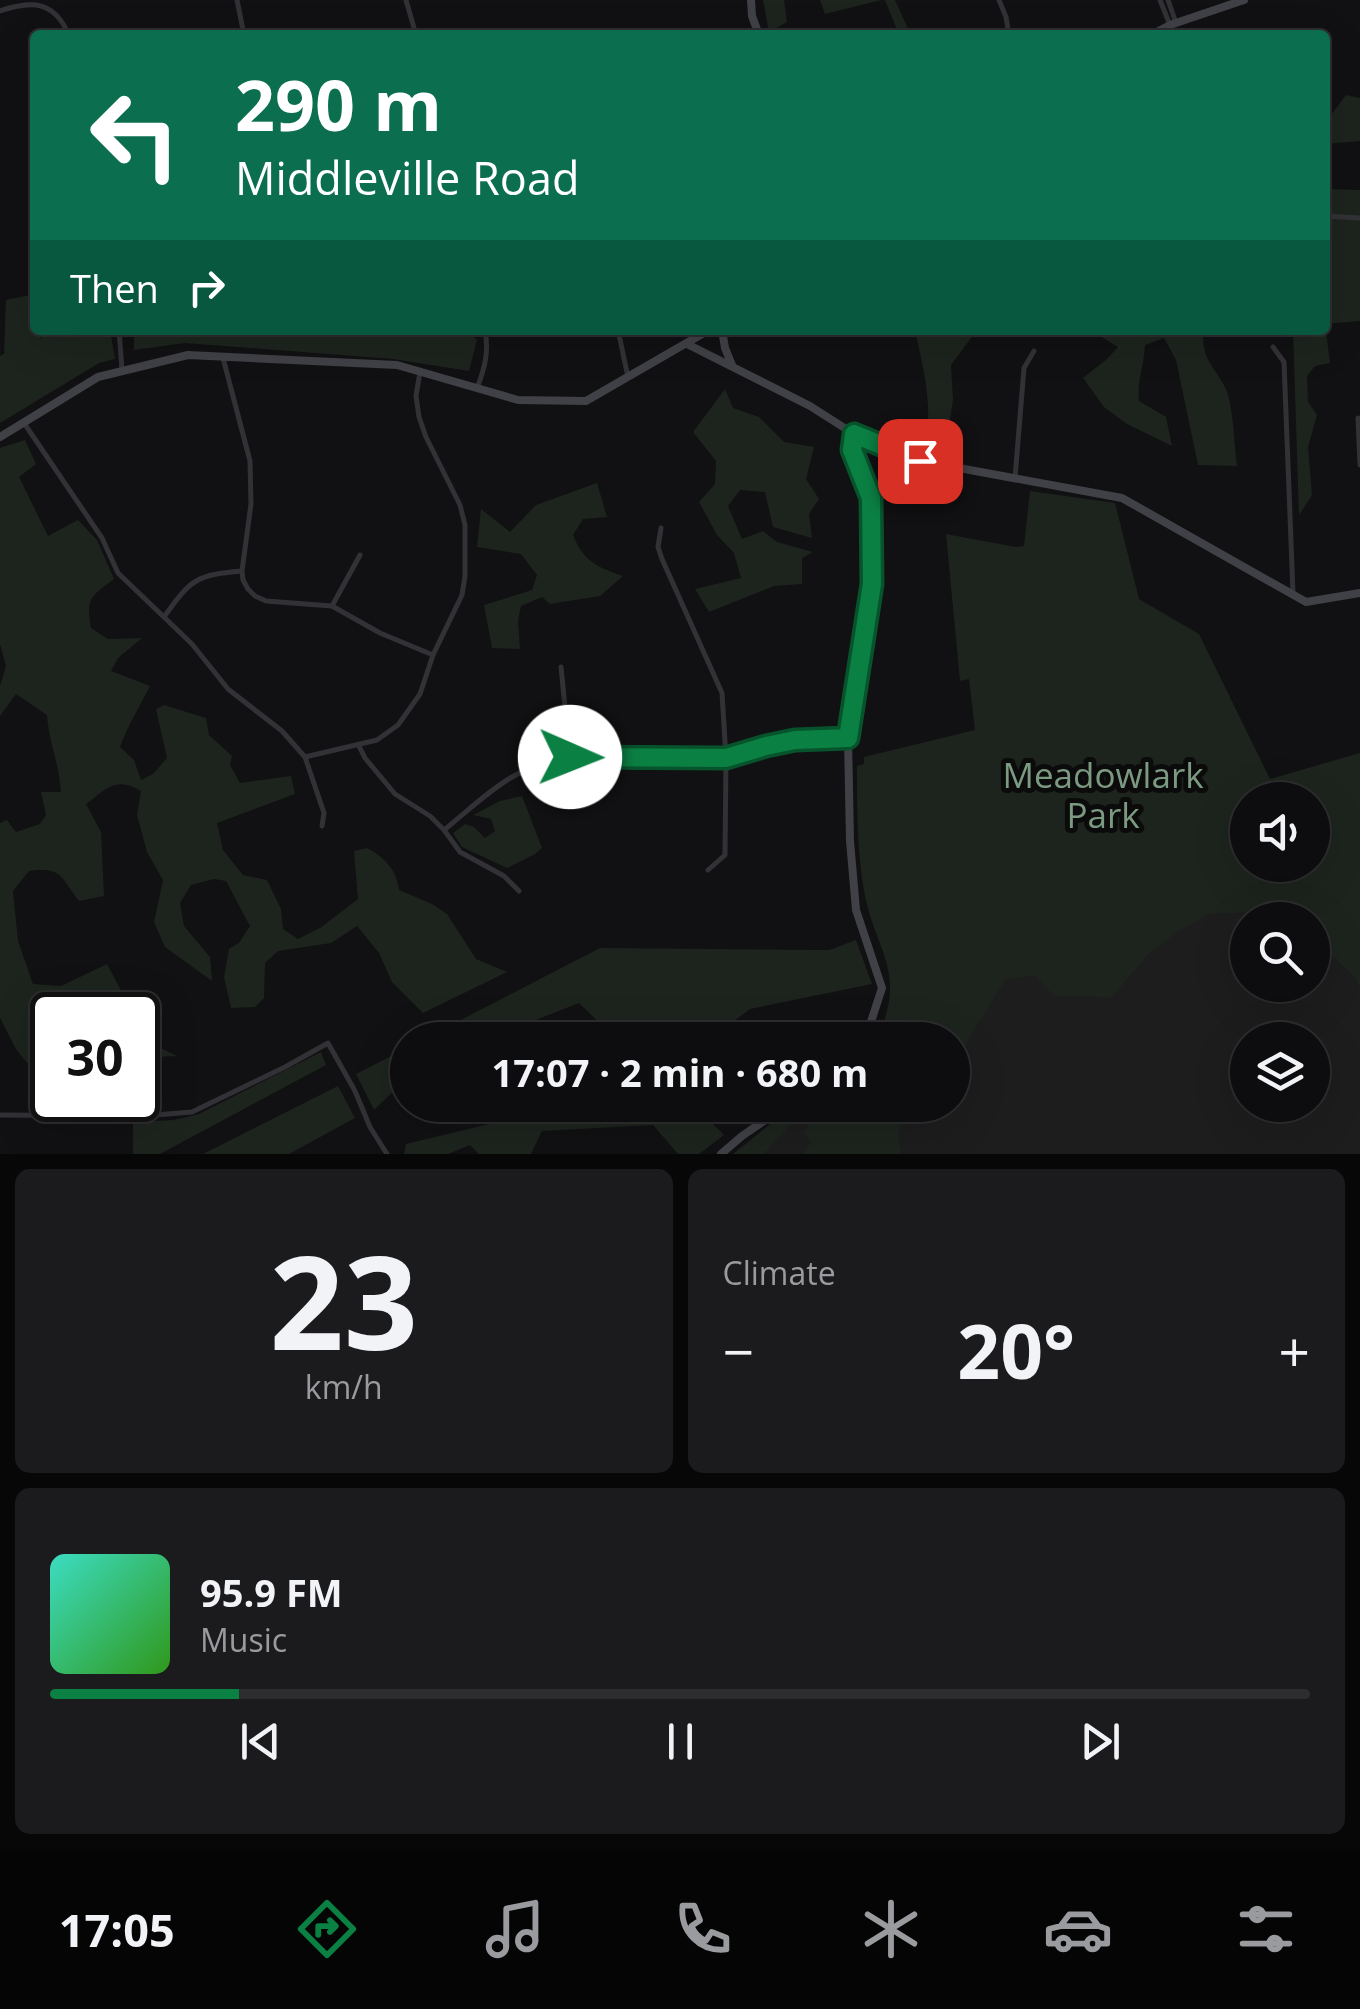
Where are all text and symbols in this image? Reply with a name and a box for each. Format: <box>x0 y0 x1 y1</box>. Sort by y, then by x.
text: 290 m <box>235 56 442 152</box>
icon: left <box>70 70 200 200</box>
text: Middleville Road <box>235 147 579 208</box>
icon: right <box>179 260 234 315</box>
text: Then <box>70 262 159 314</box>
pin <box>878 419 963 504</box>
icon: arrive <box>893 434 948 489</box>
position arrow <box>518 705 622 809</box>
park label: Meadowlark Park <box>1002 751 1204 838</box>
map controls <box>1230 782 1330 1122</box>
button: sound <box>1230 782 1330 882</box>
button: search <box>1230 902 1330 1002</box>
speed limit sign: 30 <box>30 992 160 1122</box>
button: layers <box>1230 1022 1330 1122</box>
text: 17:07 · 2 min · 680 m <box>492 1046 868 1098</box>
text: 23 <box>269 1211 418 1388</box>
text: Climate <box>723 1251 836 1294</box>
text: 20° <box>957 1299 1075 1401</box>
text: − <box>723 1313 754 1388</box>
text: + <box>1279 1313 1310 1388</box>
text: km/h <box>305 1365 383 1408</box>
text: 95.9 FM <box>200 1566 343 1618</box>
text: Music <box>200 1618 287 1661</box>
icon: previous <box>233 1714 288 1769</box>
icon: pause <box>653 1714 708 1769</box>
icon: next <box>1073 1714 1128 1769</box>
icon: directions <box>292 1894 362 1964</box>
icon: music <box>480 1894 550 1964</box>
icon: phone <box>668 1894 738 1964</box>
icon: climate <box>856 1894 926 1964</box>
icon: car <box>1043 1894 1113 1964</box>
icon: filters <box>1231 1894 1301 1964</box>
text: 17:05 <box>59 1899 175 1960</box>

